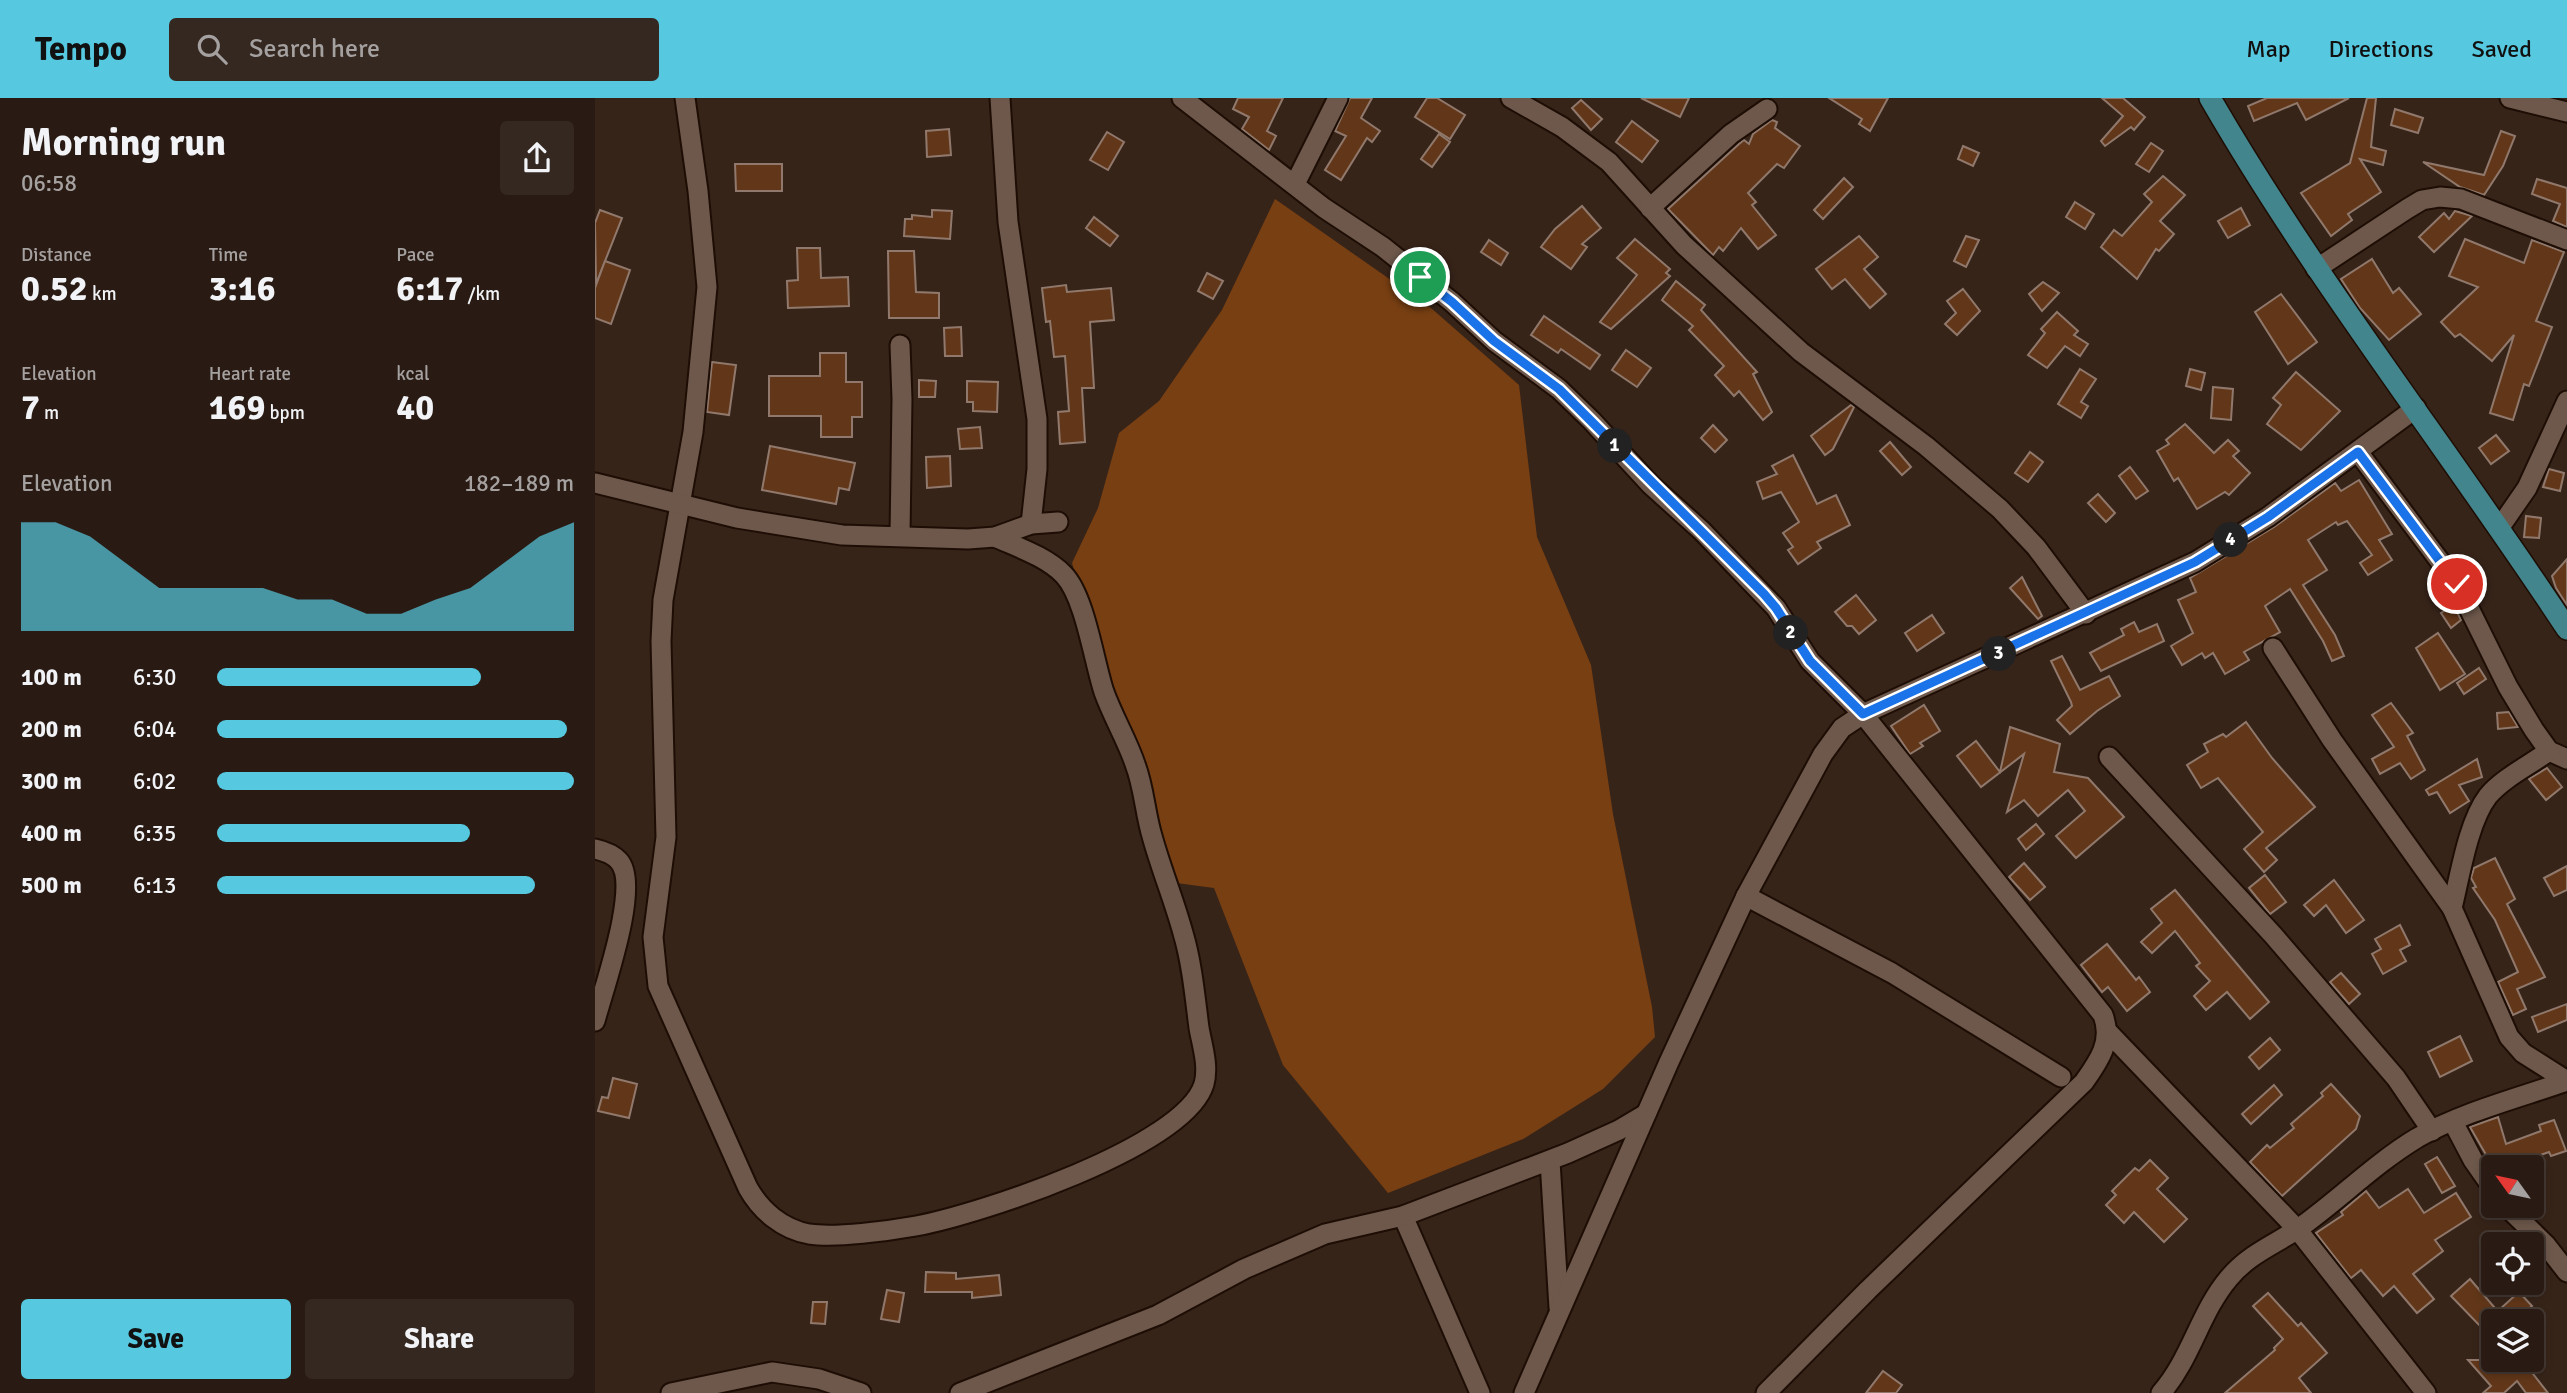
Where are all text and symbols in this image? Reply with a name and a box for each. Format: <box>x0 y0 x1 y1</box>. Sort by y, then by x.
search box <box>169 18 659 81</box>
text: Tempo <box>35 29 127 70</box>
icon: search <box>193 30 231 68</box>
text: Search here <box>249 33 380 65</box>
text: Map <box>2246 34 2291 64</box>
text: Directions <box>2329 34 2434 64</box>
text: Saved <box>2472 34 2532 64</box>
text: Morning run <box>21 119 226 166</box>
button: share <box>500 121 574 195</box>
text: 06:58 <box>21 169 77 198</box>
text: Distance <box>21 243 92 267</box>
text: Time <box>209 243 248 267</box>
text: Pace <box>396 243 435 267</box>
pin <box>1390 247 1450 307</box>
icon: arrive <box>1401 258 1439 296</box>
text: 0.52 <box>21 267 88 310</box>
text: 3:16 <box>209 267 276 310</box>
text: 6:17 <box>396 267 463 310</box>
text: km <box>88 282 117 306</box>
text: /km <box>463 282 500 306</box>
text: Elevation <box>21 362 97 386</box>
text: Heart rate <box>209 362 291 386</box>
text: kcal <box>396 362 430 386</box>
text: 7 <box>21 386 40 429</box>
text: 169 <box>209 386 265 429</box>
text: 40 <box>396 386 434 429</box>
text: m <box>40 401 59 425</box>
text: bpm <box>265 401 305 425</box>
pin: 1 <box>1597 428 1633 464</box>
text: 1 <box>1609 433 1620 457</box>
text: Elevation <box>21 469 113 498</box>
text: 182–189 m <box>464 469 574 498</box>
pin: 4 <box>2213 522 2249 558</box>
text: 4 <box>2225 527 2236 551</box>
pin <box>2427 554 2487 614</box>
icon: check <box>2438 565 2476 603</box>
pin: 2 <box>1773 616 1809 650</box>
text: 2 <box>1785 620 1796 644</box>
pin: 3 <box>1981 636 2017 672</box>
text: 3 <box>1993 641 2004 665</box>
text: 100 m <box>21 663 82 692</box>
text: 6:30 <box>133 663 176 692</box>
text: 200 m <box>21 715 82 744</box>
text: 6:04 <box>133 715 176 744</box>
text: 300 m <box>21 767 82 796</box>
text: 6:02 <box>133 767 176 796</box>
text: 400 m <box>21 819 82 848</box>
text: 6:35 <box>133 819 176 848</box>
text: 500 m <box>21 871 82 900</box>
text: 6:13 <box>133 871 176 900</box>
north arrow <box>2481 1155 2545 1218</box>
map controls <box>2481 1155 2544 1372</box>
button: locate <box>2481 1232 2544 1295</box>
button: Save <box>21 1299 291 1379</box>
button: Share <box>305 1299 574 1379</box>
button: layers <box>2481 1309 2544 1372</box>

